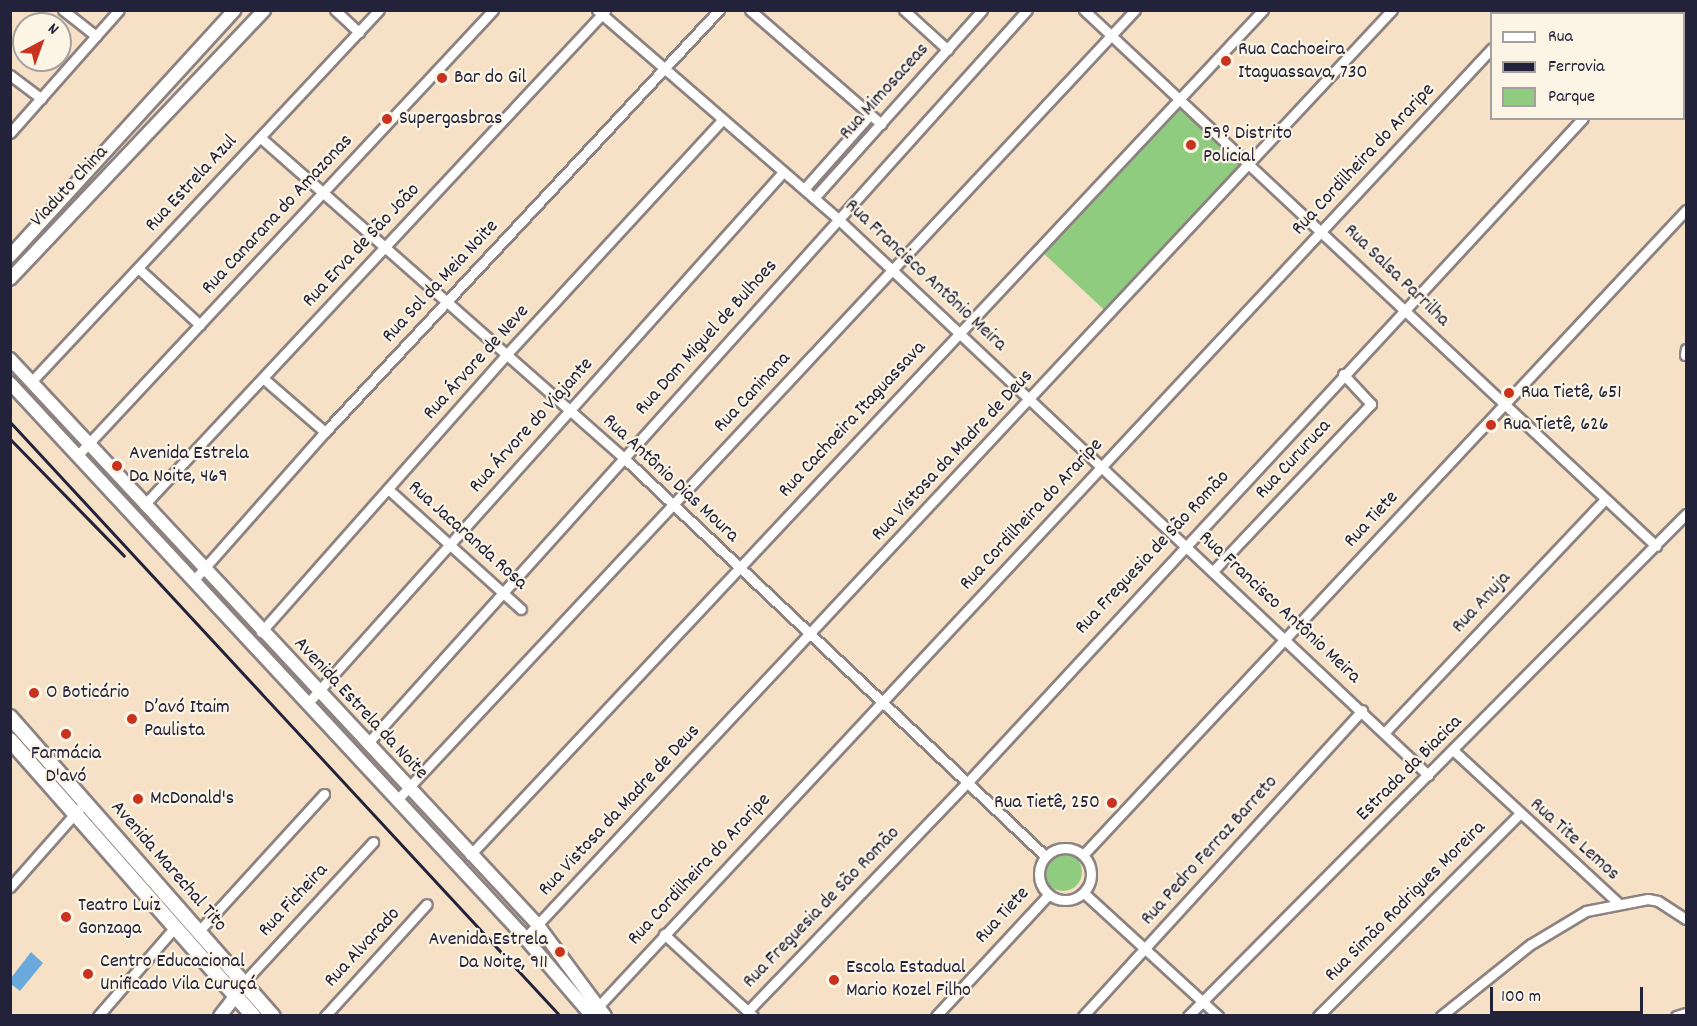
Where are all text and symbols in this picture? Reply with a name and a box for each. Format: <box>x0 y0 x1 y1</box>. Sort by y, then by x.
north arrow <box>12 12 72 72</box>
legend <box>1490 12 1685 120</box>
text: N <box>42 18 63 41</box>
text: Rua <box>1548 25 1573 50</box>
street label: Rua Mimosaceas <box>835 38 935 146</box>
place label: Rua Cachoeira Itaguassava, 730 <box>1238 38 1367 85</box>
marker: Rua Cachoeira Itaguassava, 730 <box>1219 54 1233 68</box>
text: Ferrovia <box>1548 55 1605 80</box>
place label: Bar do Gil <box>454 66 526 90</box>
marker: Bar do Gil <box>435 71 449 85</box>
street label: Rua Cordilheira do Araripe <box>1287 79 1441 241</box>
text: Parque <box>1548 85 1595 110</box>
place label: Supergasbras <box>399 107 502 131</box>
marker: Supergasbras <box>380 112 394 126</box>
place label: 59º Distrito Policial <box>1203 122 1292 169</box>
street label: Rua Estrela Azul <box>141 130 243 238</box>
street label: Rua Canarana do Amazonas <box>197 130 359 300</box>
marker: 59º Distrito Policial <box>1184 138 1198 152</box>
street label: Viaduto China <box>26 141 114 233</box>
street label: Rua Erva de São João <box>298 179 426 313</box>
street label: Rua Francisco Antônio Meira <box>839 195 1011 357</box>
street label: Rua Sol da Meia Noite <box>378 215 504 349</box>
street label: Rua Salsa Parrilha <box>1338 219 1454 333</box>
street label: Rua Dom Miguel de Bulhoes <box>631 255 783 421</box>
street label: Rua Árvore de Neve <box>419 300 535 426</box>
street label: Rua Cachoeira Itaguassava <box>774 337 932 503</box>
street label: Rua Caninana <box>710 348 796 438</box>
street label: Rua Árvore do Viajante <box>465 353 599 499</box>
street label: Rua Vistosa da Madre de Deus <box>867 365 1039 547</box>
place label: Rua Tietê, 651 <box>1521 381 1622 405</box>
marker: Rua Tietê, 651 <box>1502 386 1516 400</box>
street label: Rua Antônio Dias Moura <box>597 410 743 548</box>
place label: Rua Tietê, 626 <box>1503 413 1608 437</box>
street label: Rua Cururuca <box>1251 415 1337 505</box>
marker: Rua Tietê, 626 <box>1484 418 1498 432</box>
street label: Rua Cordilheira do Araripe <box>955 434 1109 596</box>
place label: Avenida Estrela Da Noite, 469 <box>129 442 249 489</box>
marker: Avenida Estrela Da Noite, 469 <box>110 459 124 473</box>
street label: Rua Freguesia de São Romão <box>1071 466 1235 640</box>
street label: Rua Jacaranda Rosa <box>402 476 532 596</box>
street label: Rua Tiete <box>1340 487 1404 553</box>
street label: Rua Francisco Antônio Meira <box>1193 527 1365 689</box>
street label: Rua Anuja <box>1447 567 1517 639</box>
street label: Avenida Estrela da Noite <box>288 633 432 785</box>
place label: O Boticário <box>46 681 129 705</box>
marker: O Boticário <box>27 686 41 700</box>
place label: D’avó Itaim Paulista <box>144 696 230 743</box>
street label: Estrada da Biacica <box>1352 711 1468 827</box>
marker: D’avó Itaim Paulista <box>125 712 139 726</box>
street label: Rua Vistosa da Madre de Deus <box>534 720 706 902</box>
marker: Farmácia D'avó <box>59 727 73 741</box>
place label: Farmácia D'avó <box>31 743 101 790</box>
street label: Rua Pedro Ferraz Barreto <box>1136 771 1284 931</box>
place label: McDonald's <box>150 787 234 811</box>
street label: Rua Cordilheira do Araripe <box>623 789 777 951</box>
place label: Rua Tietê, 250 <box>994 791 1100 815</box>
marker: McDonald's <box>131 792 145 806</box>
street label: Rua Tite Lemos <box>1524 793 1624 887</box>
marker: Rua Tietê, 250 <box>1105 796 1119 810</box>
street label: Avenida Marechal Tito <box>105 797 231 937</box>
street label: Rua Simão Rodrigues Moreira <box>1321 817 1491 987</box>
street label: Rua Freguesia de São Romão <box>738 822 906 994</box>
street label: Rua Ficheira <box>254 859 334 943</box>
street label: Rua Tiete <box>971 883 1035 949</box>
place label: Teatro Luiz Gonzaga <box>78 894 161 941</box>
street label: Rua Alvarado <box>320 903 406 993</box>
marker: Teatro Luiz Gonzaga <box>59 910 73 924</box>
place label: Avenida Estrela Da Noite, 911 <box>428 928 548 975</box>
marker: Avenida Estrela Da Noite, 911 <box>553 945 567 959</box>
place label: Centro Educacional Unificado Vila Curuçá <box>100 951 257 998</box>
place label: Escola Estadual Mario Kozel Filho <box>846 957 971 1004</box>
marker: Centro Educacional Unificado Vila Curuçá <box>81 967 95 981</box>
marker: Escola Estadual Mario Kozel Filho <box>827 973 841 987</box>
scale bar <box>1493 975 1646 1013</box>
text: 100 m <box>1501 985 1541 1010</box>

